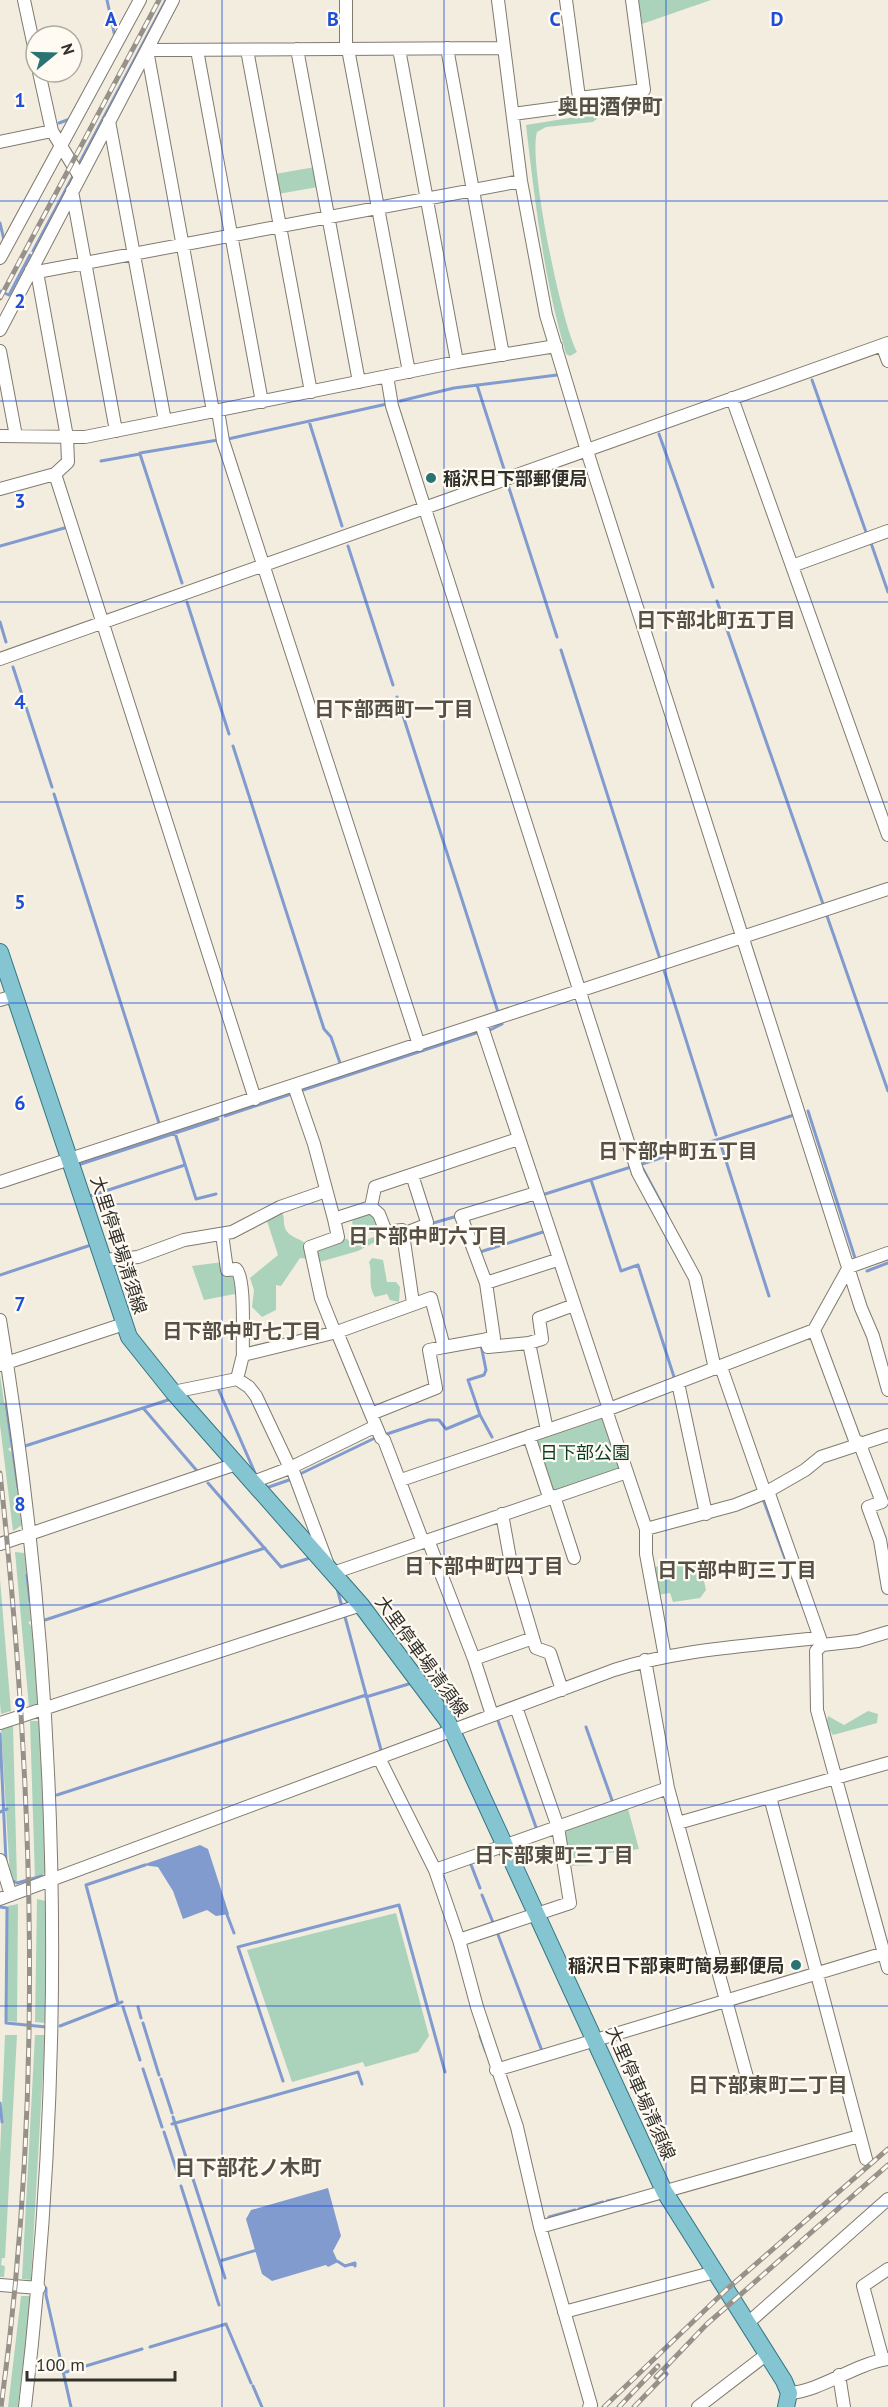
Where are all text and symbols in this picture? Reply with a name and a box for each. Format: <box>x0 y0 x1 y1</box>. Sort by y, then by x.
text: A <box>105 6 118 32</box>
text: B <box>327 6 339 32</box>
text: C <box>549 6 561 32</box>
text: D <box>771 6 784 32</box>
north arrow <box>24 24 84 84</box>
text: N <box>57 41 79 57</box>
text: 1 <box>14 87 26 113</box>
district label: 奥田酒伊町 <box>558 93 663 120</box>
text: 2 <box>14 288 26 314</box>
place label: 稲沢日下部郵便局 <box>443 467 587 490</box>
marker: 稲沢日下部郵便局 <box>424 471 438 485</box>
text: 3 <box>14 488 26 514</box>
district label: 日下部北町五丁目 <box>636 607 796 633</box>
text: 4 <box>14 689 26 715</box>
district label: 日下部西町一丁目 <box>314 696 474 722</box>
text: 5 <box>14 889 26 915</box>
text: 6 <box>14 1090 26 1116</box>
district label: 日下部中町五丁目 <box>598 1138 758 1164</box>
street label: 大里停車場清須線 <box>86 1173 152 1317</box>
district label: 日下部中町六丁目 <box>348 1223 508 1249</box>
text: 7 <box>14 1291 26 1317</box>
district label: 日下部中町七丁目 <box>162 1318 322 1344</box>
park label: 日下部公園 <box>540 1441 630 1464</box>
text: 8 <box>14 1491 26 1517</box>
district label: 日下部中町四丁目 <box>404 1553 564 1579</box>
district label: 日下部中町三丁目 <box>657 1557 817 1583</box>
street label: 大里停車場清須線 <box>370 1591 474 1721</box>
text: 9 <box>14 1692 26 1718</box>
district label: 日下部東町三丁目 <box>474 1842 634 1868</box>
place label: 稲沢日下部東町簡易郵便局 <box>568 1954 784 1977</box>
marker: 稲沢日下部東町簡易郵便局 <box>789 1958 803 1972</box>
street label: 大里停車場清須線 <box>601 2023 681 2163</box>
district label: 日下部東町二丁目 <box>688 2072 848 2098</box>
district label: 日下部花ノ木町 <box>175 2154 322 2181</box>
scale bar <box>27 2344 176 2382</box>
text: 100 m <box>36 2353 85 2376</box>

